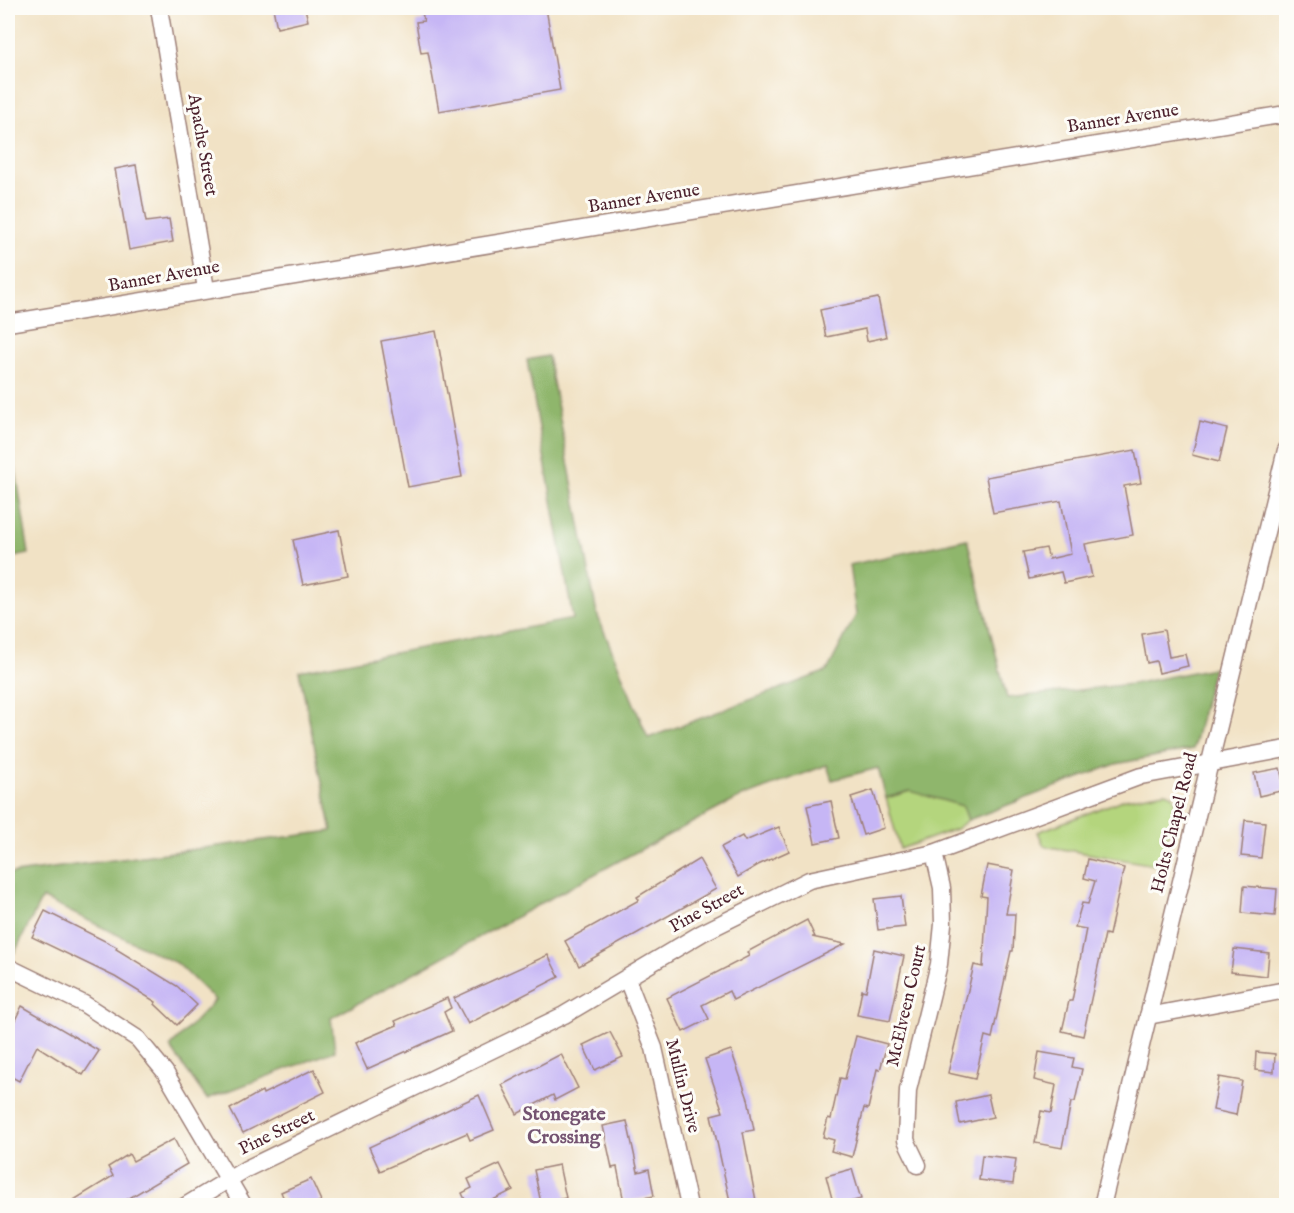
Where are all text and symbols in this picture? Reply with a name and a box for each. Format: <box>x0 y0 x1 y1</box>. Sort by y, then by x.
street label: Apache Street <box>181 91 222 198</box>
street label: Banner Avenue <box>1066 99 1180 139</box>
street label: Banner Avenue <box>587 179 701 219</box>
street label: Banner Avenue <box>107 256 221 298</box>
street label: Holts Chapel Road <box>1146 750 1204 896</box>
street label: Pine Street <box>666 879 748 939</box>
street label: McElveen Court <box>882 943 932 1069</box>
street label: Mullin Drive <box>659 1037 705 1135</box>
district label: Stonegate Crossing <box>522 1102 606 1150</box>
street label: Pine Street <box>235 1105 319 1161</box>

